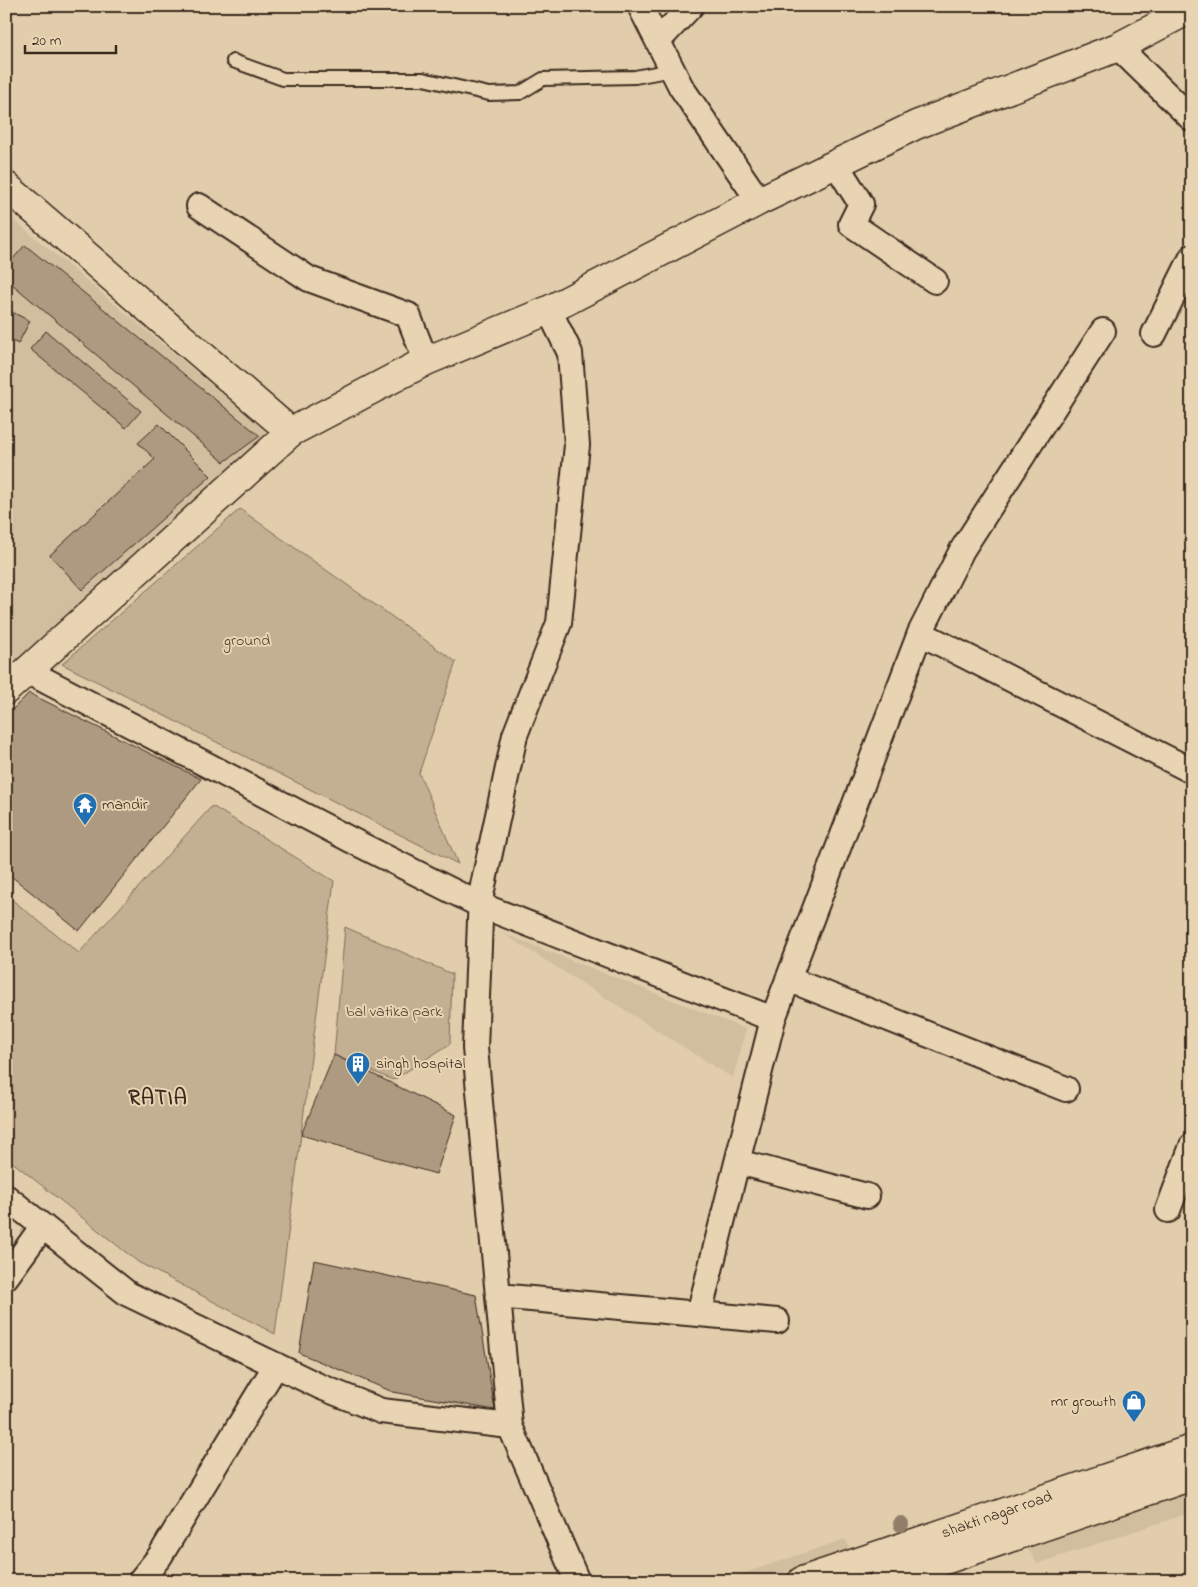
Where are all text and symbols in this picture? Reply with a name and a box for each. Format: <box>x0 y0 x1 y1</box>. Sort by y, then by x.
scale bar <box>25 22 116 54</box>
text: 20 m <box>32 30 62 52</box>
park label: ground <box>223 629 270 653</box>
temple icon: mandir <box>72 792 98 826</box>
place label: mandir <box>102 793 148 817</box>
park label: bal vatika park <box>346 1000 443 1024</box>
building icon: singh hospital <box>345 1051 371 1085</box>
place label: singh hospital <box>376 1052 466 1076</box>
district label: RATIA <box>128 1084 188 1114</box>
shop icon: mr growth <box>1121 1389 1147 1423</box>
place label: mr growth <box>1051 1390 1116 1414</box>
street label: shakti nagar road <box>938 1485 1056 1545</box>

